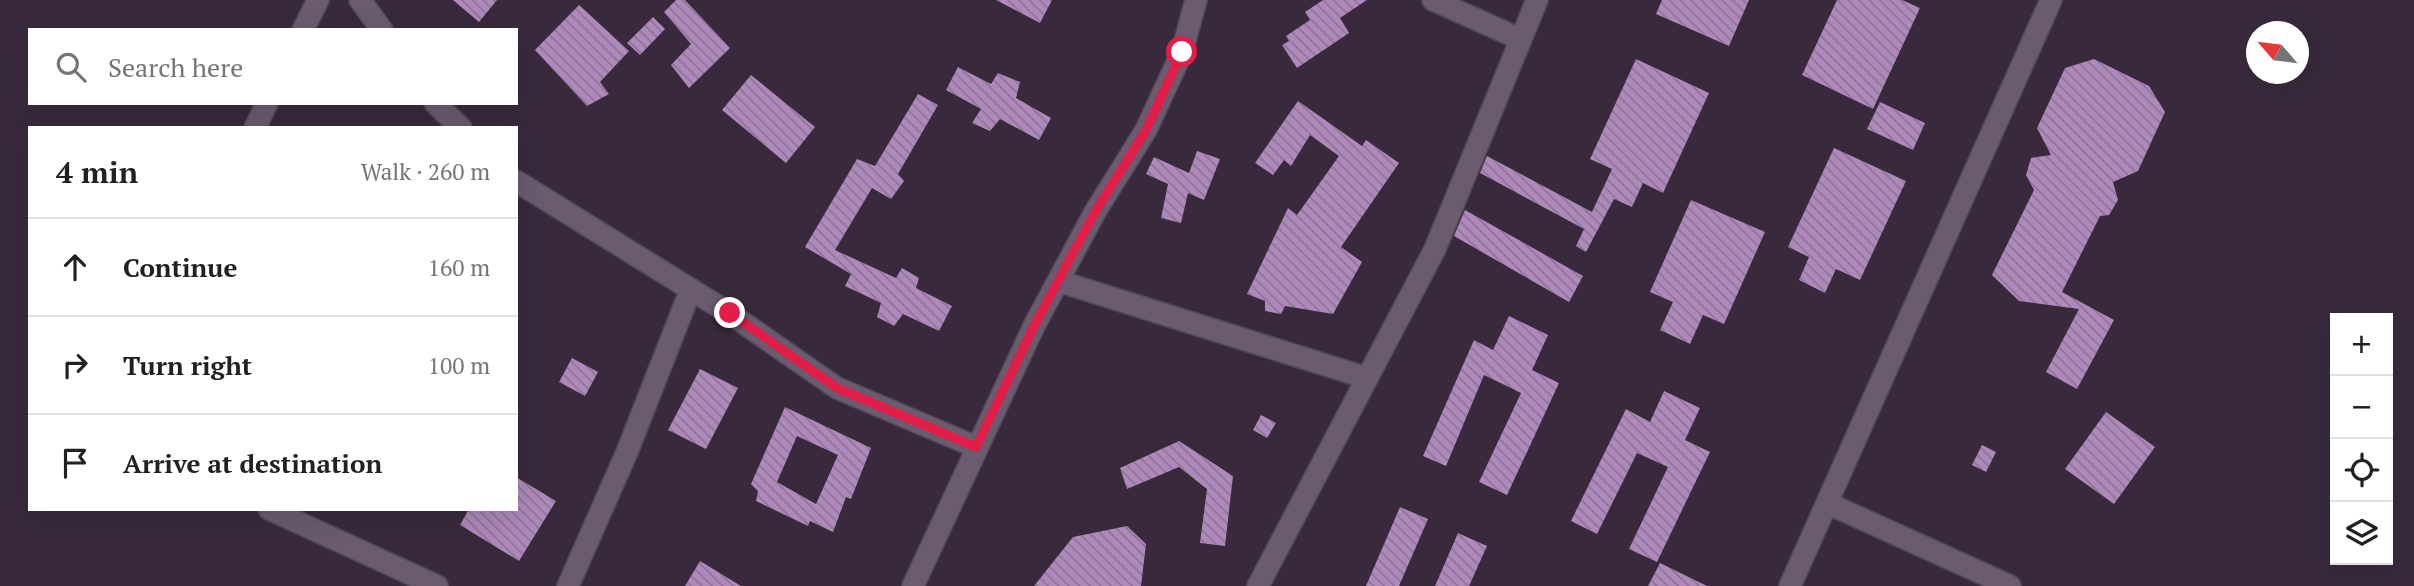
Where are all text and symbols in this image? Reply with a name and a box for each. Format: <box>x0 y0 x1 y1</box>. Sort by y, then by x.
north arrow <box>2246 21 2309 84</box>
search box <box>28 28 518 105</box>
route start <box>1166 36 1197 67</box>
icon: search <box>52 48 90 86</box>
text: Search here <box>108 50 243 84</box>
text: 4 min <box>56 152 138 192</box>
text: Walk · 260 m <box>361 156 490 187</box>
icon: ahead <box>56 248 94 286</box>
text: Continue <box>123 250 237 284</box>
text: 160 m <box>428 252 490 283</box>
route end <box>714 297 745 328</box>
map controls <box>2330 313 2393 565</box>
button: + <box>2330 313 2393 376</box>
icon: right <box>56 346 94 384</box>
text: Turn right <box>123 348 252 382</box>
text: 100 m <box>428 350 490 381</box>
button: − <box>2330 376 2393 439</box>
button: locate <box>2330 439 2393 502</box>
icon: arrive <box>56 444 94 482</box>
text: Arrive at destination <box>123 446 382 480</box>
button: layers <box>2330 502 2393 565</box>

